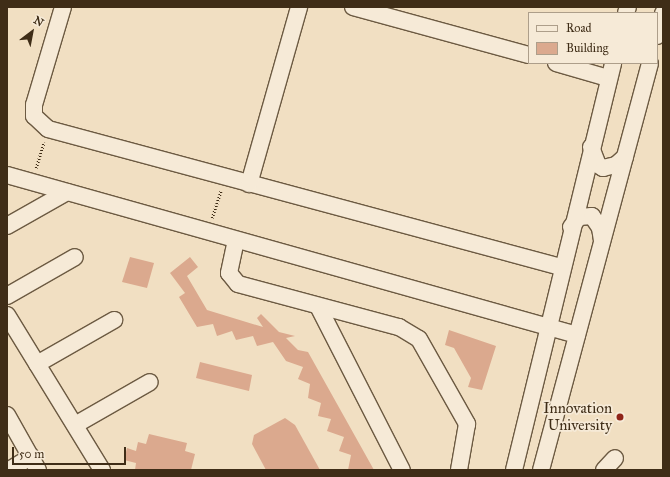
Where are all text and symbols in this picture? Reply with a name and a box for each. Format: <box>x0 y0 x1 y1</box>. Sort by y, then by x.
north arrow <box>12 12 52 52</box>
legend <box>528 12 658 64</box>
text: N <box>31 13 46 29</box>
text: Road <box>566 21 592 35</box>
text: Building <box>566 41 608 55</box>
place label: Innovation University <box>543 399 612 434</box>
marker: Innovation University <box>615 412 625 422</box>
scale bar <box>14 439 128 465</box>
text: 50 m <box>19 447 44 461</box>

